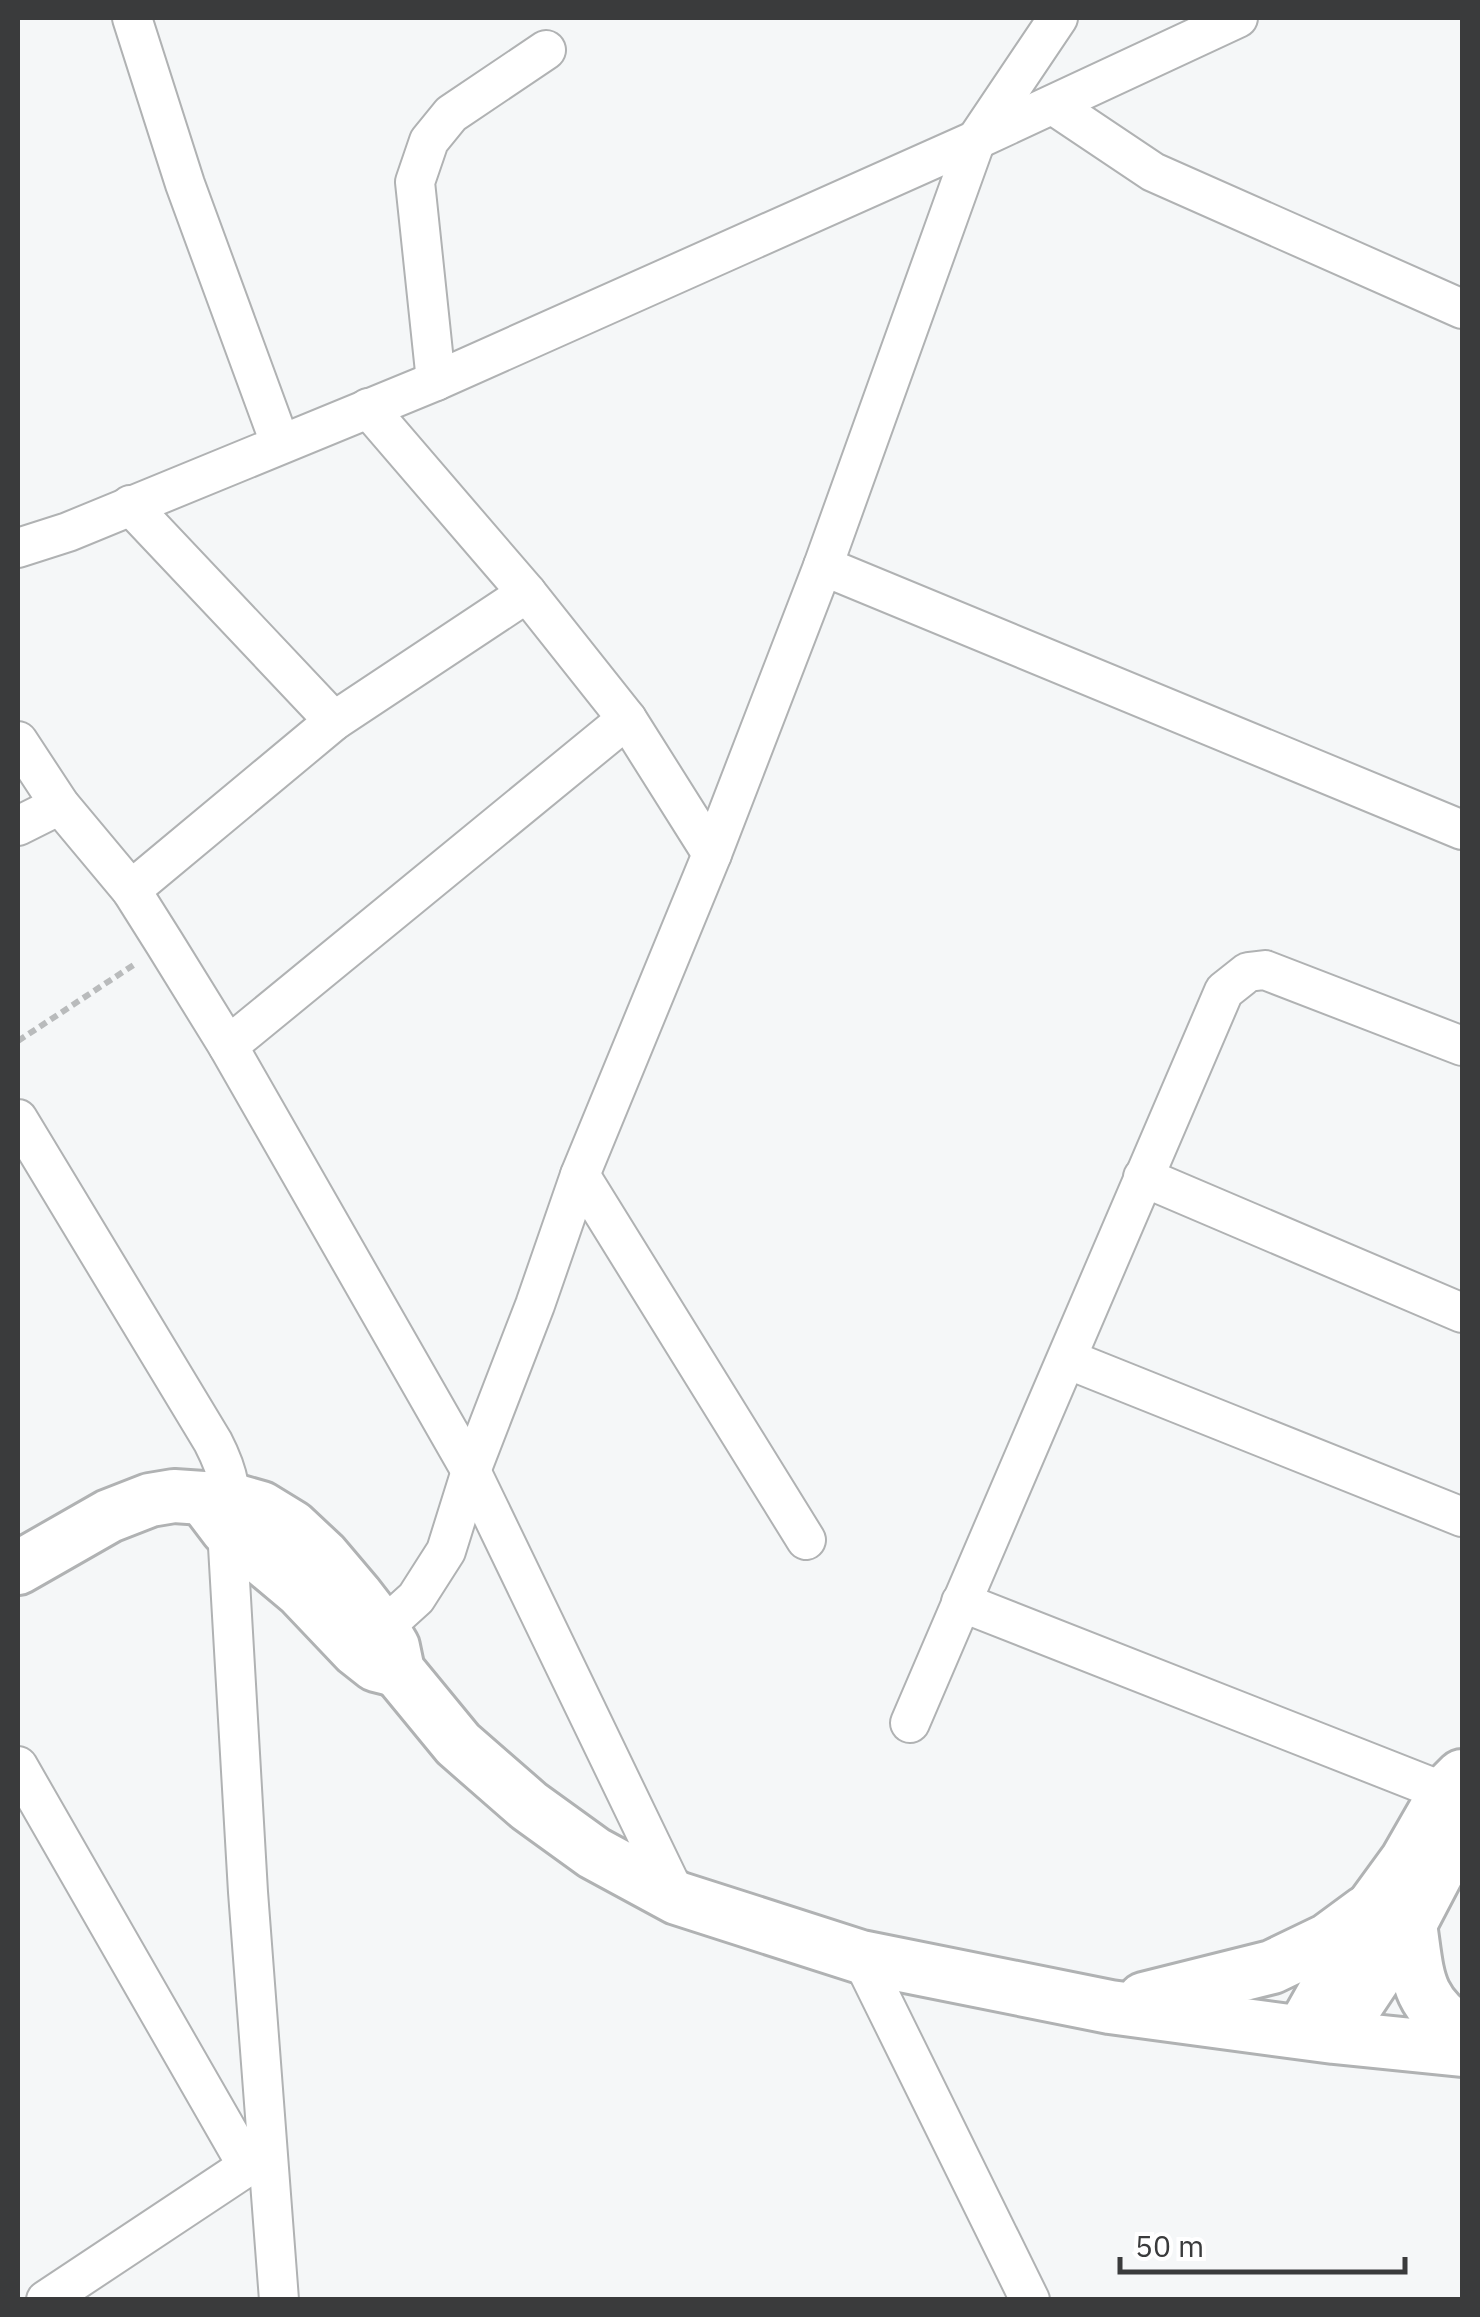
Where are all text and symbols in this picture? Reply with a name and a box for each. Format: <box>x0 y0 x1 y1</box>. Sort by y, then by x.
scale bar <box>1120 2212 1405 2274</box>
text: 50 m <box>1135 2226 1204 2265</box>

